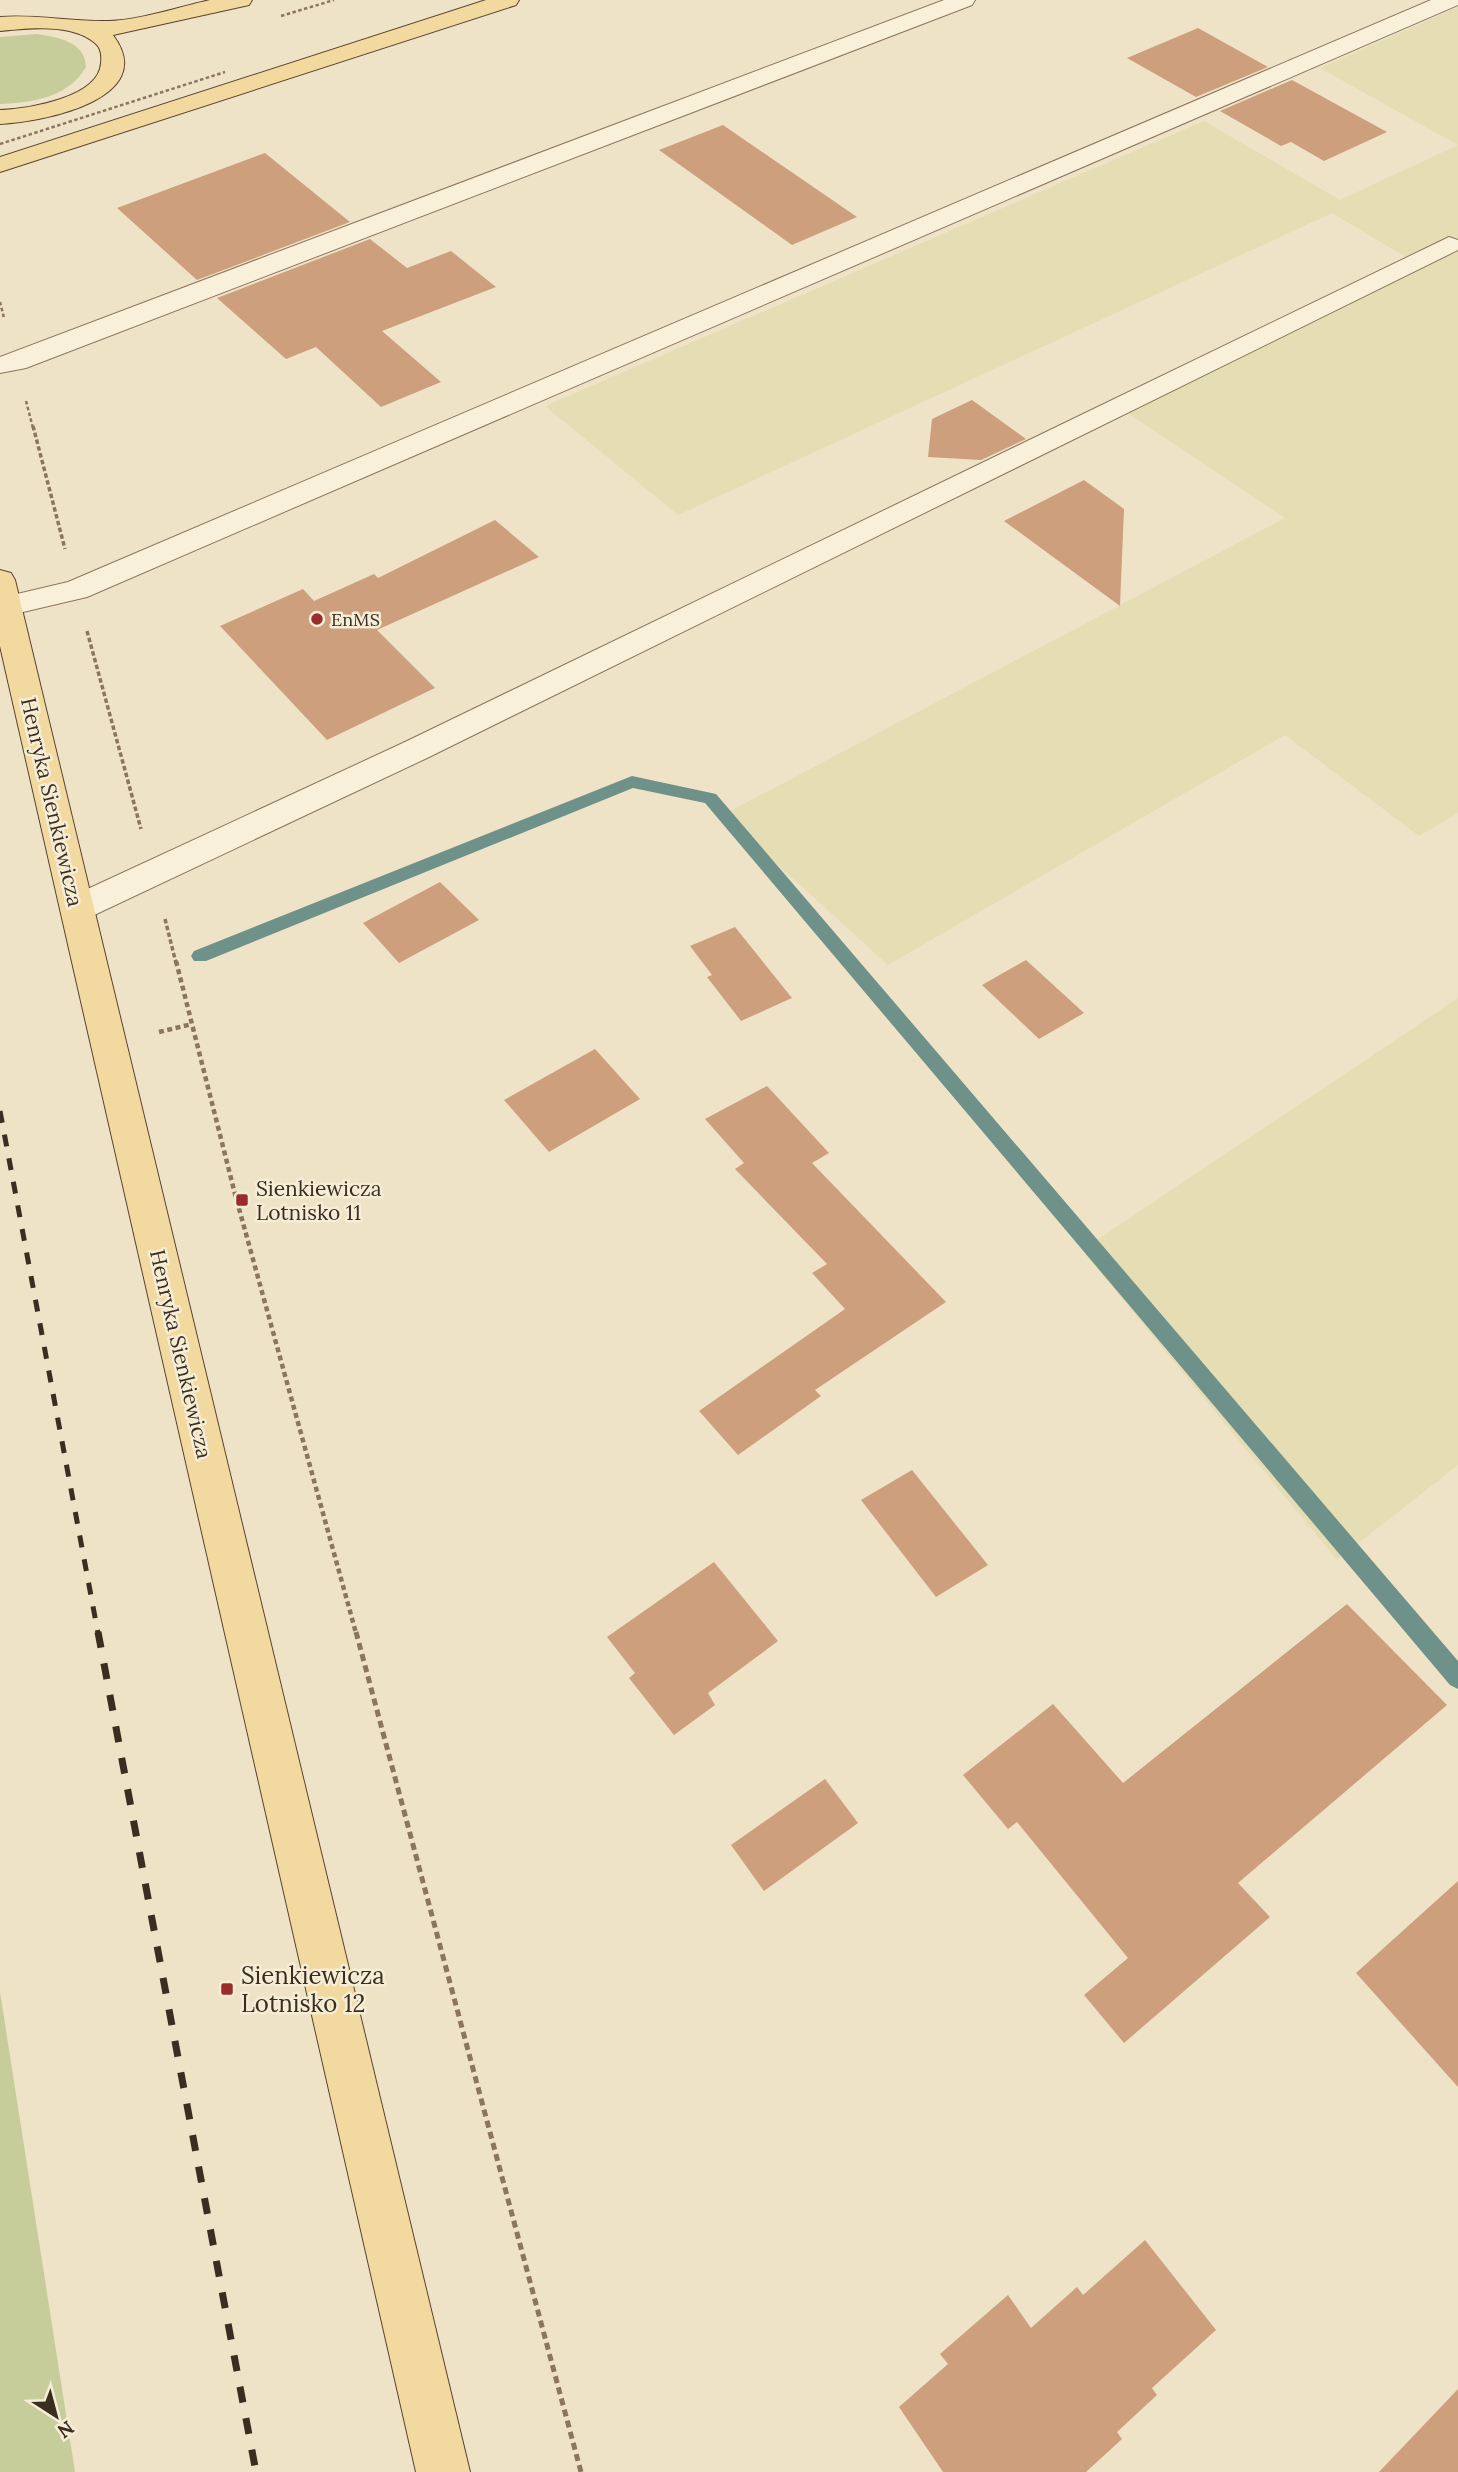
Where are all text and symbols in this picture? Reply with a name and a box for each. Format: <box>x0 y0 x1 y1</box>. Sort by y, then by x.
place label: EnMS <box>331 608 380 631</box>
marker: EnMS <box>309 611 325 627</box>
street label: Henryka Sienkiewicza <box>15 695 89 909</box>
place label: Sienkiewicza Lotnisko 11 <box>256 1175 382 1226</box>
marker: Sienkiewicza Lotnisko 11 <box>234 1192 250 1208</box>
street label: Henryka Sienkiewicza <box>144 1247 218 1461</box>
place label: Sienkiewicza Lotnisko 12 <box>241 1960 385 2019</box>
marker: Sienkiewicza Lotnisko 12 <box>219 1981 235 1997</box>
north arrow <box>21 2381 91 2451</box>
text: N <box>53 2416 79 2444</box>

